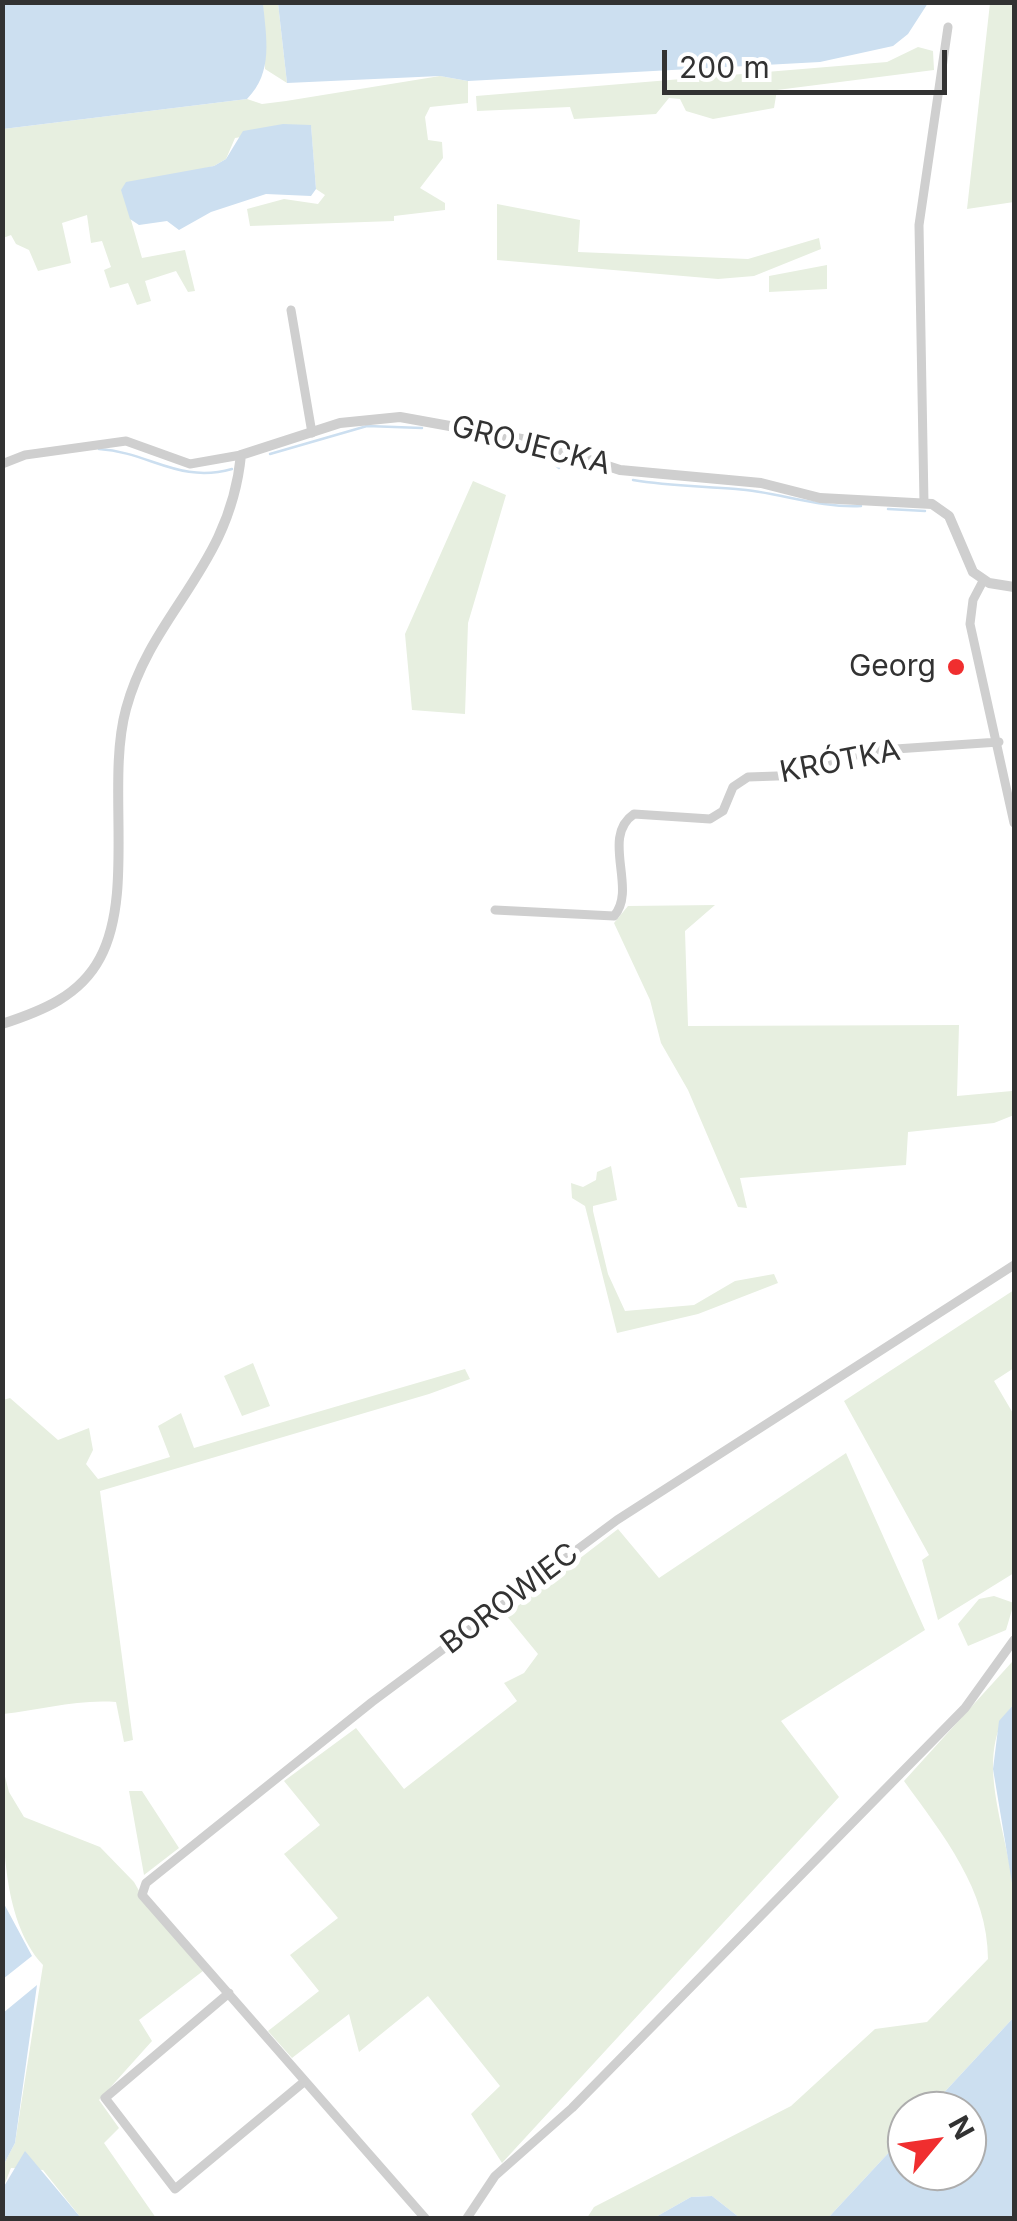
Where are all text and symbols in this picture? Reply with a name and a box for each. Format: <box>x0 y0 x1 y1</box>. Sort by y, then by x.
scale bar <box>667 30 952 92</box>
text: 200 m <box>679 49 770 85</box>
street label: GROJECKA <box>448 409 614 483</box>
place label: Georg <box>849 649 936 685</box>
marker: Georg <box>945 656 967 678</box>
street label: KRÓTKA <box>777 733 903 791</box>
street label: BOROWIEC <box>434 1536 586 1662</box>
north arrow <box>887 2091 987 2191</box>
text: N <box>941 2110 982 2145</box>

